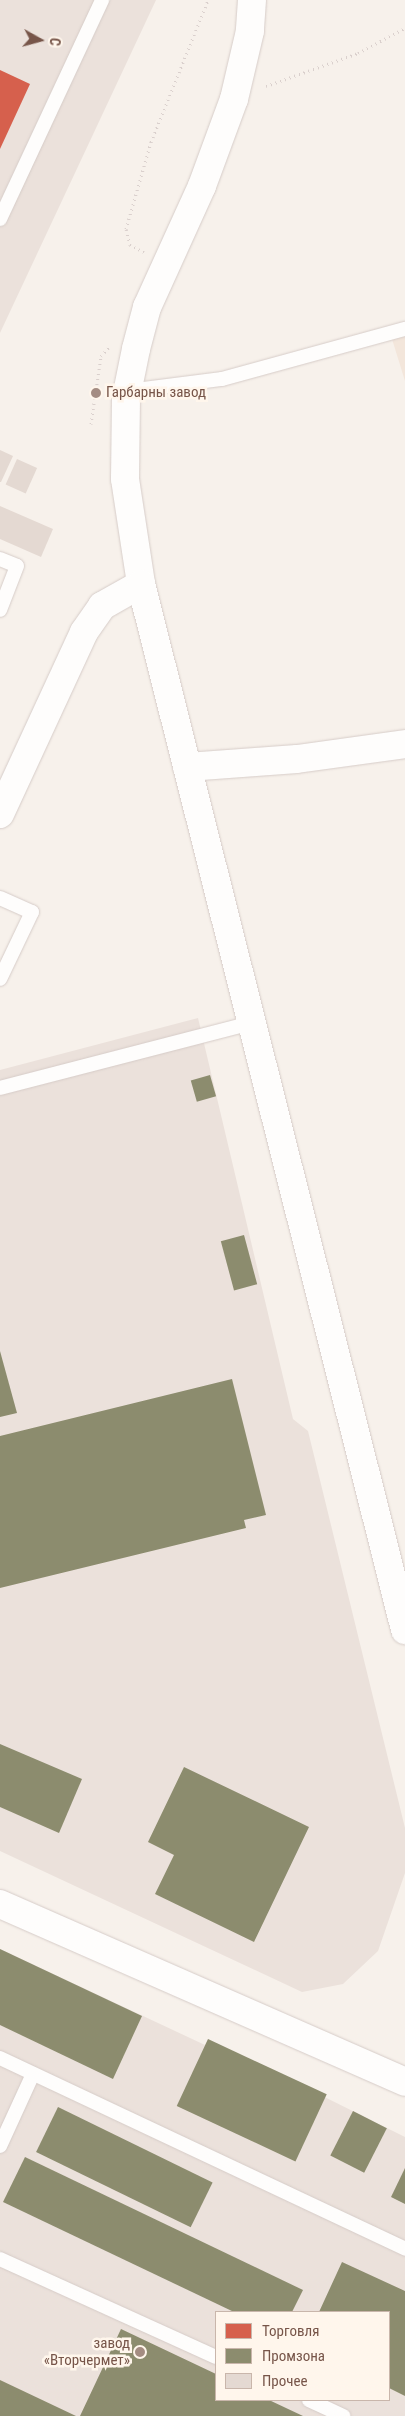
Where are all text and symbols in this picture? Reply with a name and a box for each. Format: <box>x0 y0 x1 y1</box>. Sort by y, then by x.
north arrow <box>15 15 65 65</box>
text: С <box>46 37 63 47</box>
place label: Гарбарны завод <box>106 384 206 402</box>
marker: Гарбарны завод <box>90 387 102 399</box>
legend <box>215 2311 390 2401</box>
text: Торговля <box>262 2322 319 2340</box>
place label: завод «Вторчермет» <box>44 2334 130 2369</box>
marker: завод «Вторчермет» <box>134 2346 146 2358</box>
text: Промзона <box>262 2347 325 2365</box>
text: Прочее <box>262 2372 308 2390</box>

